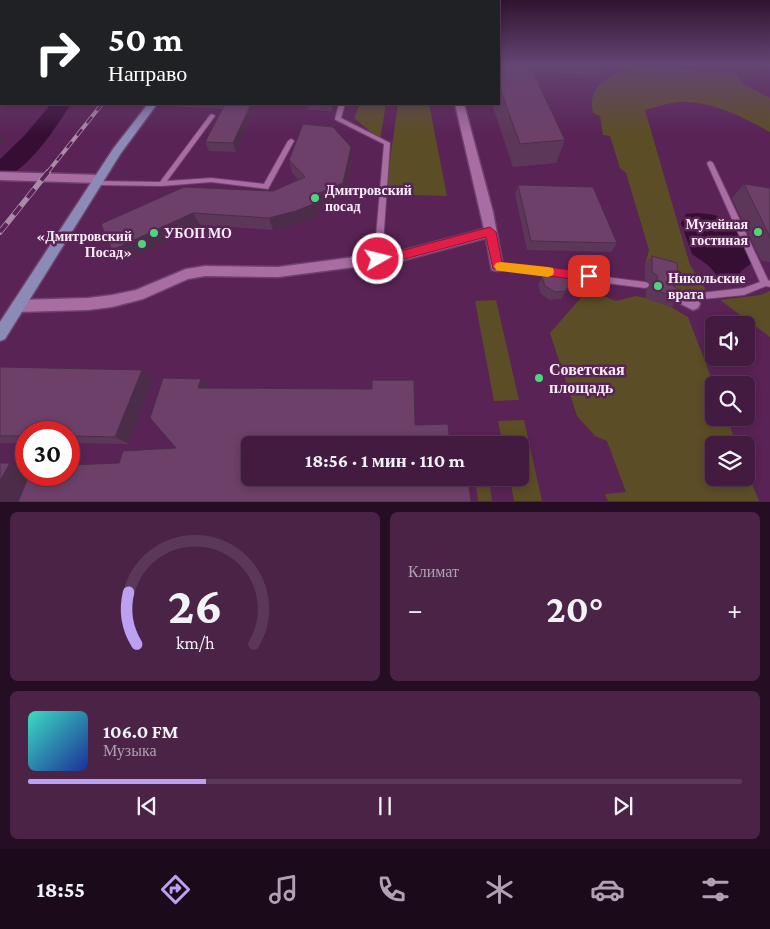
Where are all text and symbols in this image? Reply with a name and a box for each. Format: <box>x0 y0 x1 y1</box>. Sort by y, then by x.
icon: right <box>25 20 90 85</box>
text: 50 m <box>108 20 183 59</box>
text: Направо <box>108 61 187 86</box>
place label: Дмитровский посад <box>325 182 412 214</box>
marker: Дмитровский посад <box>309 192 321 204</box>
place label: Музейная гостиная <box>685 216 748 248</box>
place label: УБОП МО <box>164 225 232 241</box>
marker: Музейная гостиная <box>752 226 764 238</box>
marker: УБОП МО <box>148 227 160 239</box>
place label: «Дмитровский Посад» <box>36 228 132 260</box>
position arrow <box>351 232 403 284</box>
marker: «Дмитровский Посад» <box>136 238 148 250</box>
pin <box>568 255 610 297</box>
icon: arrive <box>575 262 603 290</box>
place label: Никольские врата <box>668 270 745 302</box>
marker: Никольские врата <box>652 280 664 292</box>
map controls <box>705 316 755 486</box>
button: sound <box>705 316 755 366</box>
place label: Советская площадь <box>549 361 625 396</box>
marker: Советская площадь <box>533 372 545 384</box>
button: search <box>705 376 755 426</box>
speed limit sign: 30 <box>15 421 80 486</box>
button: layers <box>705 436 755 486</box>
text: 18:56 · 1 мин · 110 m <box>305 450 465 471</box>
text: Климат <box>408 563 459 580</box>
text: 26 <box>168 576 222 634</box>
text: 20° <box>546 588 604 630</box>
text: − <box>408 594 423 625</box>
text: + <box>727 594 742 625</box>
text: km/h <box>176 633 215 653</box>
text: 106.0 FM <box>103 721 178 742</box>
text: Музыка <box>103 742 157 759</box>
icon: previous <box>133 792 161 820</box>
icon: pause <box>371 792 399 820</box>
icon: next <box>609 792 637 820</box>
icon: directions <box>158 872 193 907</box>
icon: music <box>266 872 301 907</box>
icon: phone <box>374 872 409 907</box>
icon: climate <box>482 872 517 907</box>
icon: car <box>590 872 625 907</box>
icon: filters <box>698 872 733 907</box>
text: 18:55 <box>37 877 85 902</box>

